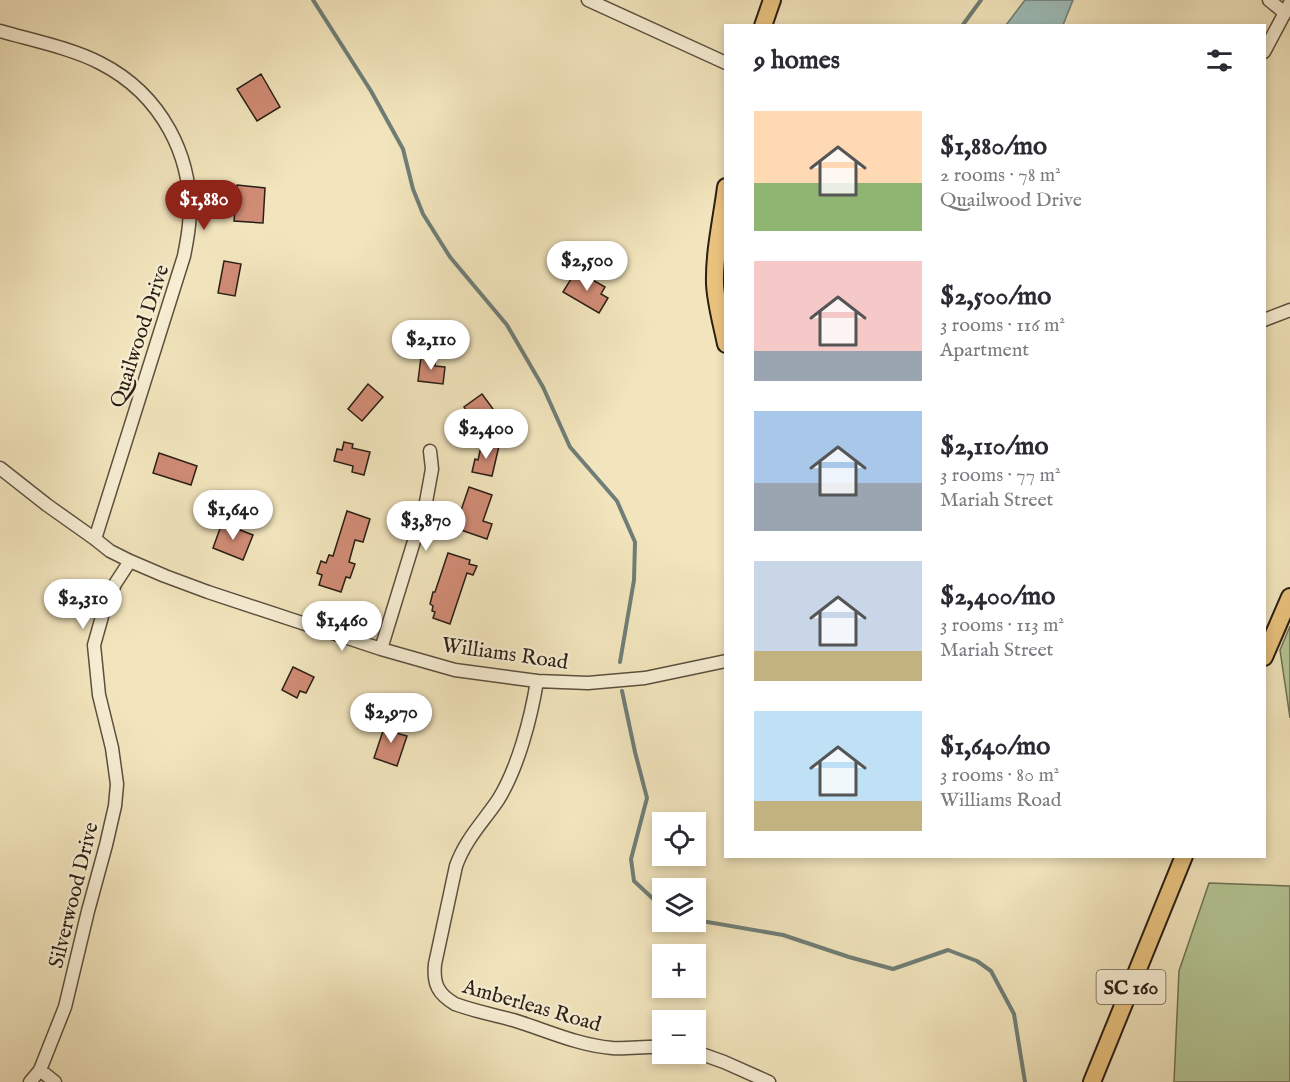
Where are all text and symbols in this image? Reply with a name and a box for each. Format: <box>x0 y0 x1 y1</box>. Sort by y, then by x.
text: 9 homes <box>754 44 840 77</box>
icon: filters <box>1203 44 1236 77</box>
text: $1,880/mo <box>940 130 1047 163</box>
icon: home <box>802 135 874 207</box>
text: 2 rooms · 78 m² <box>940 163 1061 188</box>
pin: $1,880 <box>155 180 253 231</box>
text: $1,880 <box>179 187 229 212</box>
text: Quailwood Drive <box>940 188 1082 213</box>
pin: $2,500 <box>538 241 636 292</box>
text: $2,500 <box>561 248 613 273</box>
street label: Quailwood Drive <box>105 261 176 412</box>
text: $2,500/mo <box>940 280 1051 313</box>
icon: home <box>802 285 874 357</box>
text: 3 rooms · 116 m² <box>940 313 1065 338</box>
pin: $2,110 <box>382 320 480 371</box>
text: $2,110 <box>406 327 456 352</box>
text: Apartment <box>940 338 1029 363</box>
pin: $2,400 <box>437 409 535 460</box>
text: $2,400 <box>458 416 514 441</box>
text: $2,110/mo <box>940 430 1048 463</box>
icon: home <box>802 435 874 507</box>
text: 3 rooms · 77 m² <box>940 463 1060 488</box>
text: Mariah Street <box>940 488 1054 513</box>
pin: $1,640 <box>184 490 282 541</box>
text: $1,640 <box>207 497 259 522</box>
pin: $3,870 <box>377 501 475 552</box>
text: $3,870 <box>401 508 451 533</box>
pin: $2,310 <box>34 579 132 630</box>
text: $2,400/mo <box>940 580 1055 613</box>
icon: home <box>802 585 874 657</box>
text: $2,310 <box>58 586 108 611</box>
pin: $1,460 <box>293 601 391 652</box>
text: $1,460 <box>316 608 368 633</box>
text: 3 rooms · 113 m² <box>940 613 1064 638</box>
street label: Williams Road <box>440 632 571 677</box>
text: Mariah Street <box>940 638 1054 663</box>
pin: $2,970 <box>342 693 440 744</box>
text: $2,970 <box>364 700 418 725</box>
text: $1,640/mo <box>940 730 1050 763</box>
icon: home <box>802 735 874 807</box>
text: 3 rooms · 80 m² <box>940 763 1059 788</box>
text: Williams Road <box>940 788 1061 813</box>
map controls <box>652 812 706 1064</box>
button: locate <box>652 812 706 866</box>
street label: Silverwood Drive <box>43 819 106 971</box>
button: layers <box>652 878 706 932</box>
button: + <box>652 944 706 998</box>
road number: SC 160 <box>1096 970 1166 1004</box>
street label: Amberleas Road <box>458 974 605 1039</box>
button: − <box>652 1010 706 1064</box>

